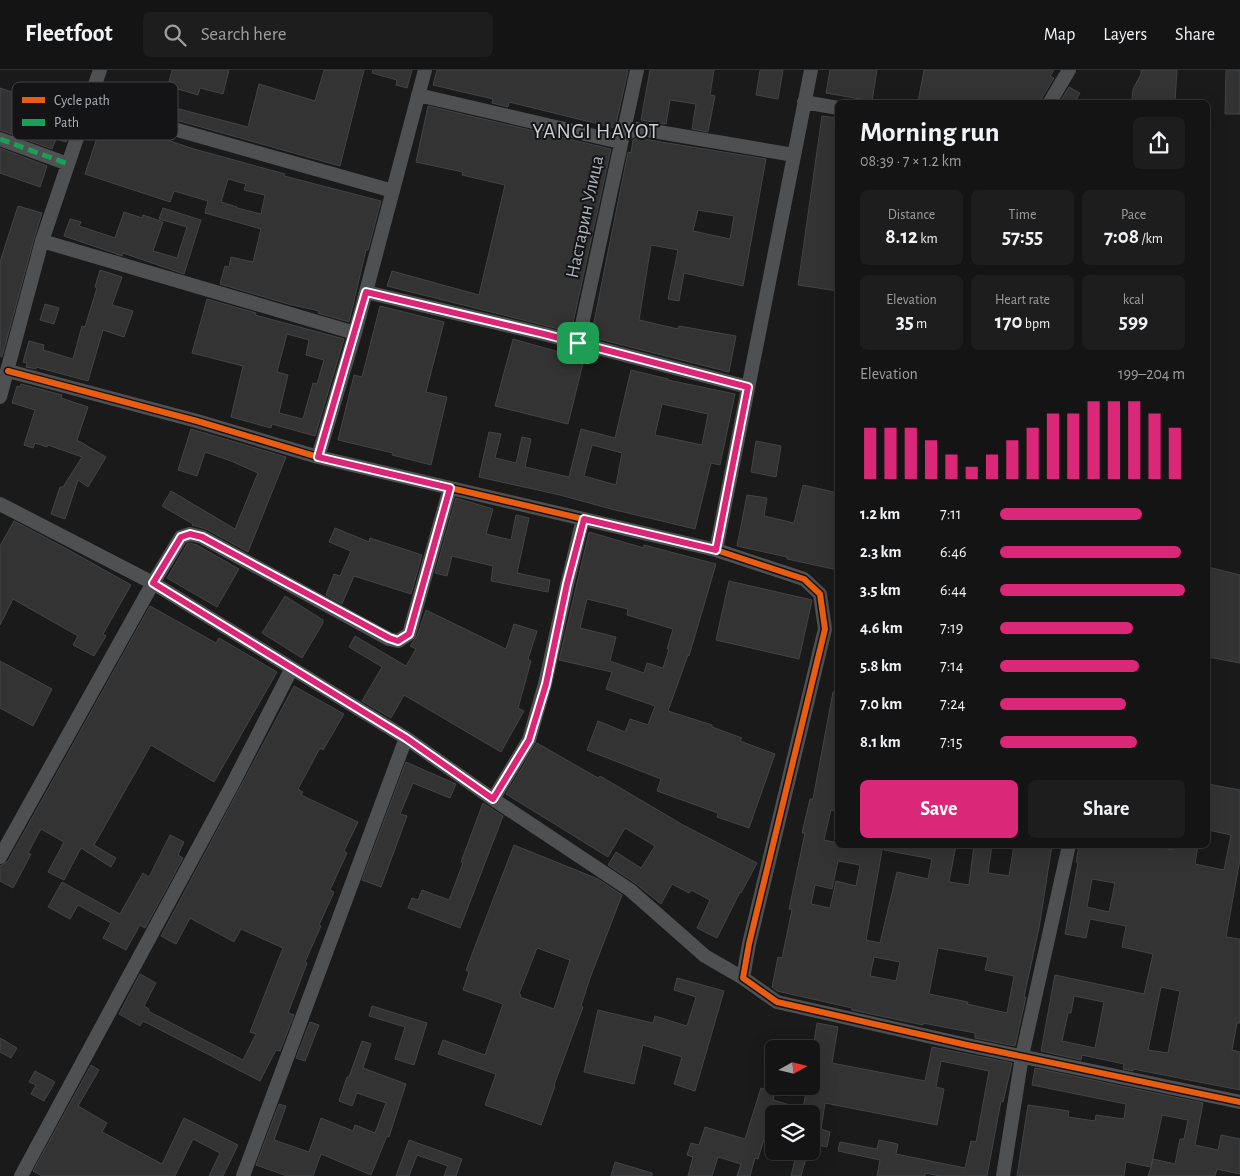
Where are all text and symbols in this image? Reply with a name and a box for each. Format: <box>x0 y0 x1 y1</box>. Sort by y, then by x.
search box <box>143 12 493 57</box>
icon: search <box>161 21 189 49</box>
text: Fleetfoot <box>25 22 113 46</box>
text: Search here <box>201 25 287 44</box>
text: Map <box>1044 26 1075 44</box>
text: Layers <box>1103 26 1147 44</box>
text: Share <box>1175 26 1215 44</box>
legend <box>12 82 178 140</box>
text: Cycle path <box>54 94 110 108</box>
text: Path <box>54 116 79 130</box>
button: share <box>1133 117 1185 169</box>
text: Morning run <box>860 119 1000 147</box>
district label: YANGI HAYOT <box>532 121 660 142</box>
text: 08:39 · 7 × 1.2 km <box>860 153 962 169</box>
street label: Настарин Улица <box>563 154 607 280</box>
text: Distance <box>888 208 935 222</box>
text: Time <box>1009 208 1036 222</box>
text: Pace <box>1121 208 1146 222</box>
text: 8.12 <box>885 226 918 247</box>
text: 57:55 <box>1002 226 1043 247</box>
text: 7:08 <box>1104 226 1139 247</box>
text: km <box>918 232 938 246</box>
text: /km <box>1139 232 1163 246</box>
text: Elevation <box>886 293 937 307</box>
text: Heart rate <box>995 293 1050 307</box>
text: kcal <box>1123 293 1144 307</box>
text: 35 <box>896 311 914 332</box>
text: 170 <box>995 311 1022 332</box>
text: 599 <box>1119 311 1148 332</box>
text: m <box>914 317 927 331</box>
text: bpm <box>1022 317 1050 331</box>
pin <box>557 322 599 364</box>
icon: arrive <box>564 329 592 357</box>
text: Elevation <box>860 366 918 382</box>
text: 199–204 m <box>1118 366 1185 382</box>
text: 1.2 km <box>860 506 900 522</box>
text: 7:11 <box>940 506 961 522</box>
text: 2.3 km <box>860 544 901 560</box>
text: 6:46 <box>940 544 966 560</box>
text: 3.5 km <box>860 582 901 598</box>
text: 6:44 <box>940 582 967 598</box>
text: 4.6 km <box>860 620 903 636</box>
text: 7:19 <box>940 620 963 636</box>
text: 5.8 km <box>860 658 902 674</box>
text: 7:14 <box>940 658 964 674</box>
text: 7.0 km <box>860 696 902 712</box>
text: 7:24 <box>940 696 965 712</box>
text: 8.1 km <box>860 734 901 750</box>
text: 7:15 <box>940 734 963 750</box>
button: Save <box>860 780 1018 838</box>
button: Share <box>1028 780 1185 838</box>
north arrow <box>765 1040 820 1095</box>
map controls <box>765 1040 820 1160</box>
button: layers <box>765 1105 820 1160</box>

